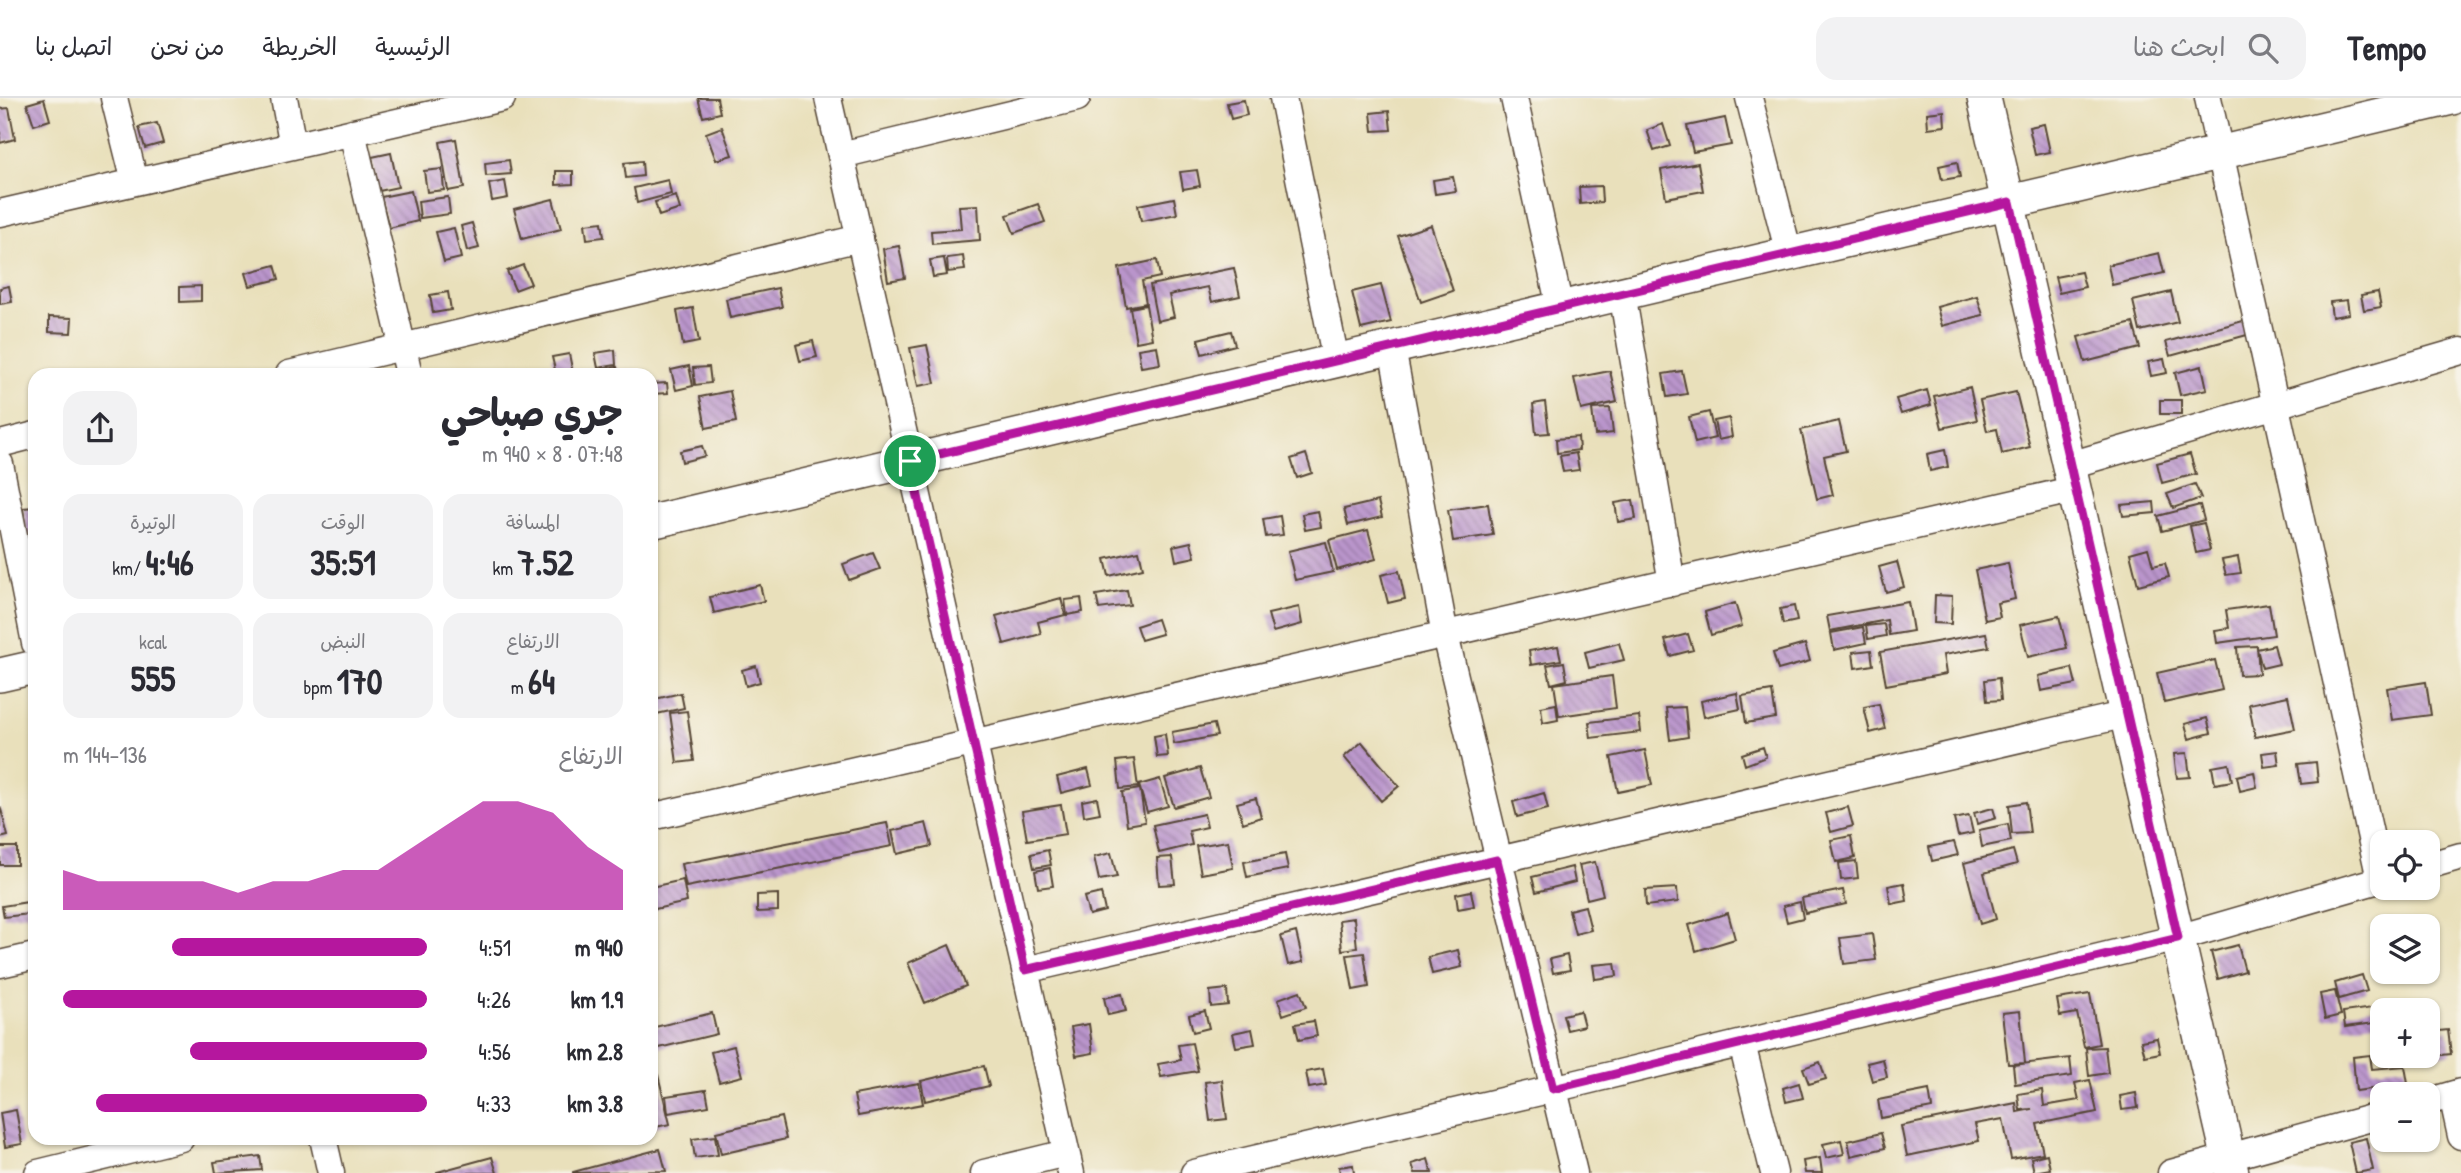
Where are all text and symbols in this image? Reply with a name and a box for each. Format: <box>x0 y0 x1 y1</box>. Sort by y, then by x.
search box <box>1816 17 2306 80</box>
text: Tempo <box>2348 26 2426 70</box>
text: ابحث هنا <box>2133 29 2226 64</box>
icon: search <box>2244 29 2282 67</box>
text: اتصل بنا <box>35 30 112 62</box>
text: من نحن <box>150 30 224 62</box>
text: الخريطة <box>262 30 337 62</box>
text: الرئيسية <box>375 30 451 62</box>
text: جري صباحي <box>441 386 623 438</box>
button: share <box>63 391 137 465</box>
pin <box>880 431 940 491</box>
text: 07:48 · 8 × 940 m <box>482 438 623 469</box>
icon: arrive <box>891 442 929 480</box>
text: الوتيرة <box>130 509 176 535</box>
text: الوقت <box>321 509 365 535</box>
text: المسافة <box>506 509 560 535</box>
text: 4:46 <box>145 539 194 586</box>
text: 35:51 <box>310 539 376 586</box>
text: 7.52 <box>518 539 574 586</box>
text: /km <box>112 555 145 581</box>
text: km <box>492 555 518 581</box>
text: النبض <box>320 628 366 654</box>
text: الارتفاع <box>506 628 560 654</box>
text: kcal <box>139 629 167 655</box>
text: 555 <box>131 655 175 702</box>
text: 170 <box>337 658 382 705</box>
text: 64 <box>528 658 555 705</box>
text: bpm <box>304 674 337 700</box>
text: m <box>511 674 528 700</box>
text: 136–144 m <box>63 739 147 770</box>
text: الارتفاع <box>559 740 623 771</box>
map controls <box>2370 830 2440 1152</box>
button: locate <box>2370 830 2440 900</box>
button: layers <box>2370 914 2440 984</box>
text: 4:51 <box>479 932 511 963</box>
text: 940 m <box>575 932 623 963</box>
text: 4:26 <box>477 984 511 1015</box>
text: 1.9 km <box>571 984 623 1015</box>
button: + <box>2370 998 2440 1068</box>
text: 4:56 <box>478 1036 511 1067</box>
text: 2.8 km <box>567 1036 623 1067</box>
button: − <box>2370 1082 2440 1152</box>
text: 4:33 <box>476 1088 511 1119</box>
text: 3.8 km <box>567 1088 623 1119</box>

